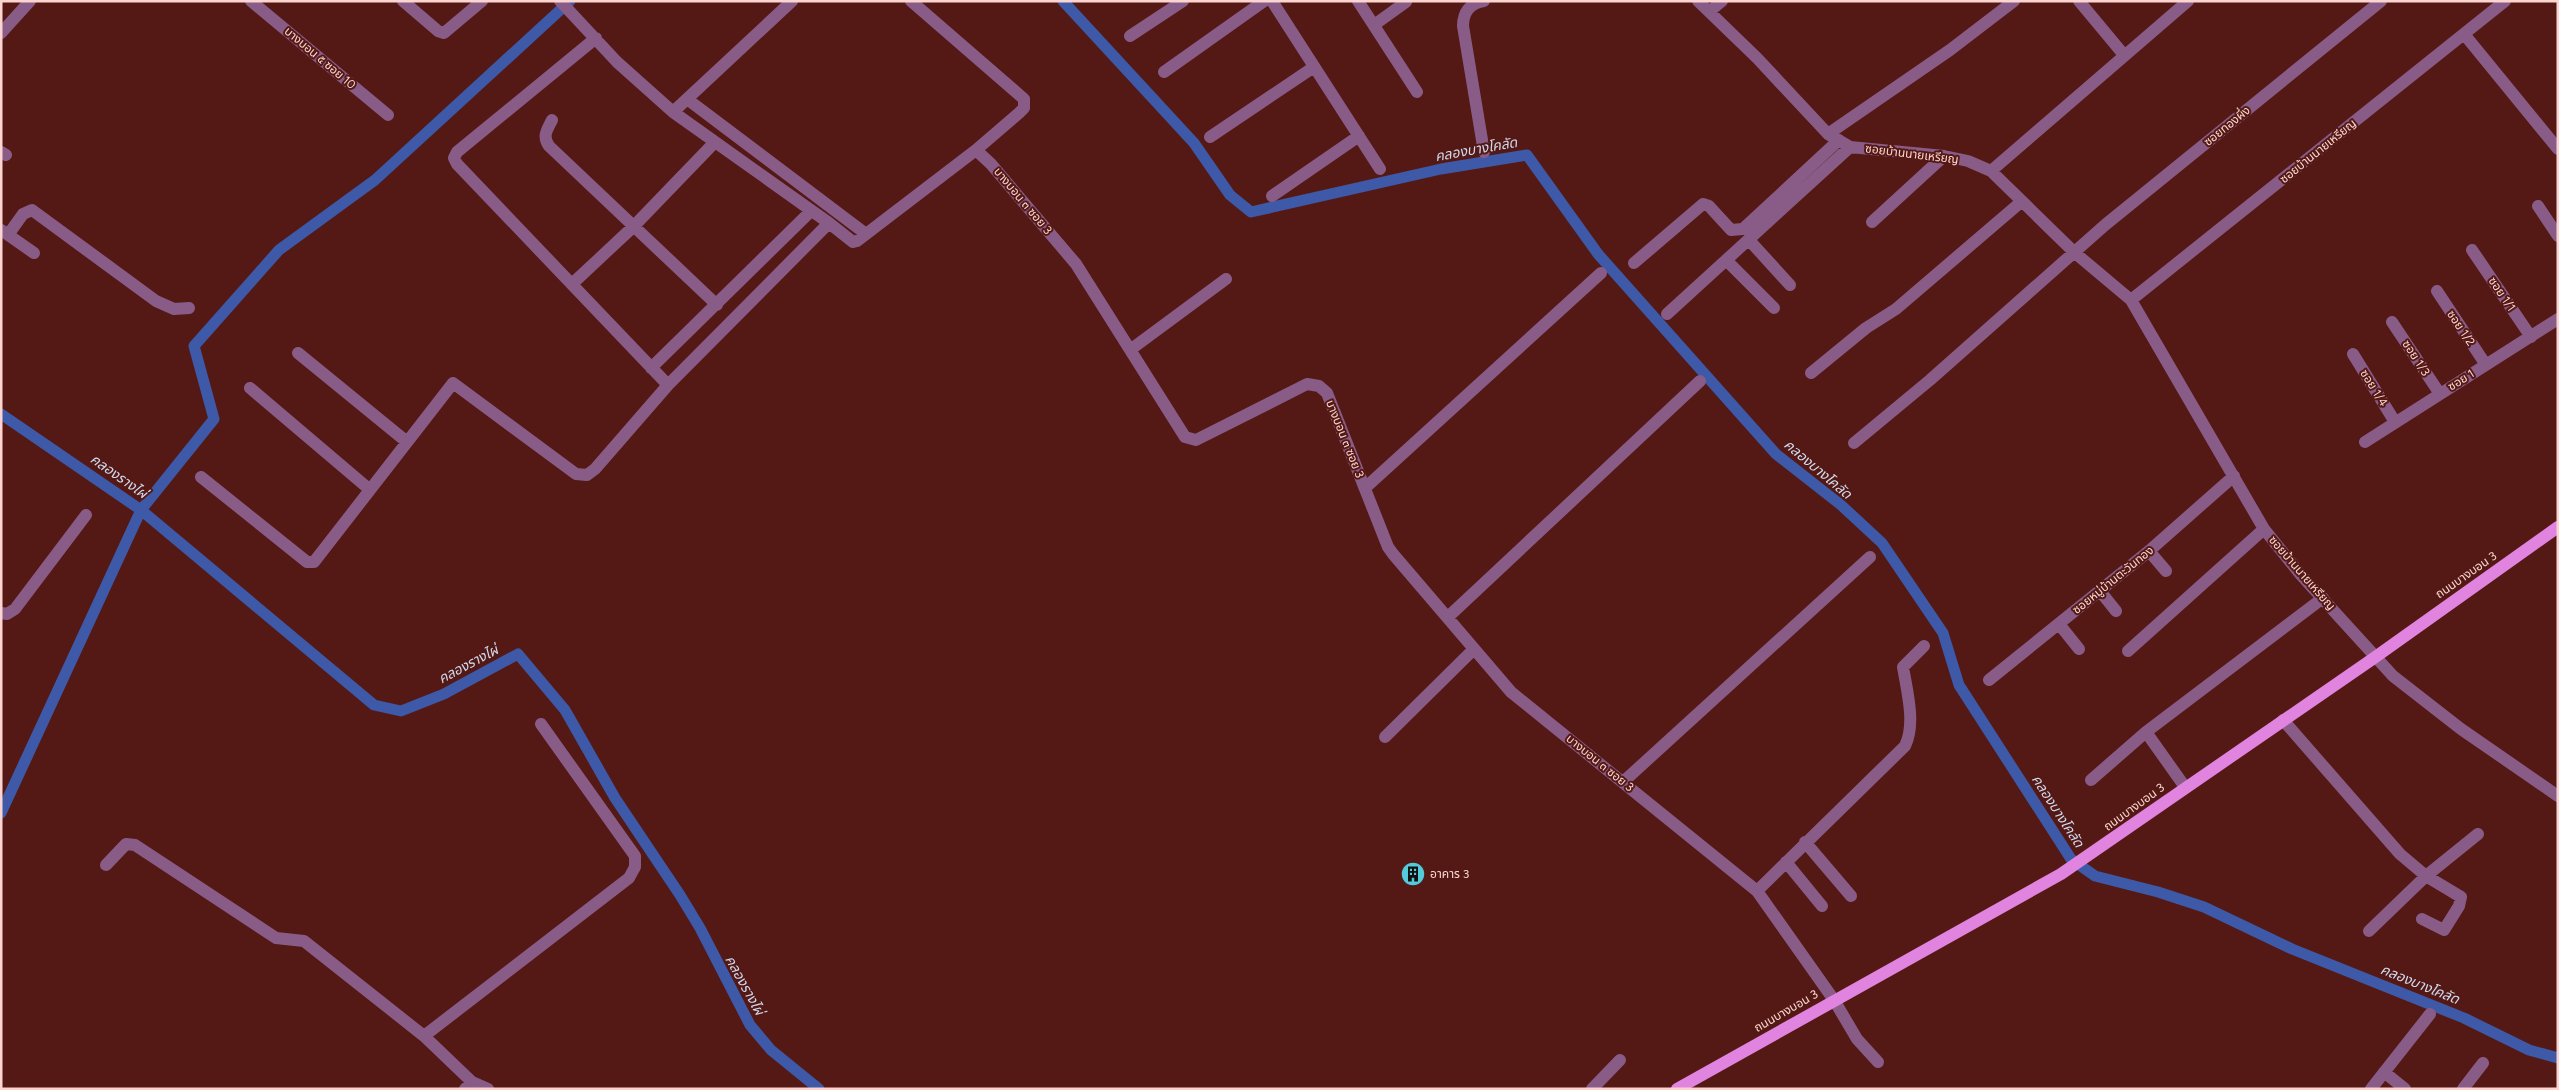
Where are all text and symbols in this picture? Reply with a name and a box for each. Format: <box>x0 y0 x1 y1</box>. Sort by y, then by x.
street label: บางบอน ๕ ซอย 10 <box>282 24 359 92</box>
street label: ซอยทองผึ่ง <box>2200 102 2253 149</box>
street label: ซอยบ้านนายเหรียญ <box>2277 116 2359 186</box>
water label: คลองบางโคลัด <box>1434 134 1519 165</box>
street label: ซอยบ้านนายเหรียญ <box>1864 141 1960 167</box>
street label: บางบอน ๓ ซอย 3 <box>991 165 1055 237</box>
street label: ซอย 1/1 <box>2486 274 2518 314</box>
street label: ซอย 1/2 <box>2444 308 2478 348</box>
street label: ซอย 1/3 <box>2399 337 2433 379</box>
street label: ซอย 1 <box>2445 366 2477 394</box>
street label: ซอย 1/4 <box>2357 367 2391 409</box>
street label: บางบอน ๓ ซอย 3 <box>1323 398 1367 480</box>
water label: คลองบางโคลัด <box>1780 436 1855 503</box>
water label: คลองรางไผ่ <box>87 451 152 503</box>
street label: ซอยบ้านนายเหรียญ <box>2266 533 2338 613</box>
street label: ซอยหมู่บ้านตะวันทอง <box>2070 543 2156 617</box>
street label: ถนนบางบอน 3 <box>2433 549 2499 601</box>
water label: คลองรางไผ่ <box>435 641 503 687</box>
street label: บางบอน ๓ ซอย 3 <box>1563 731 1637 795</box>
water label: คลองบางโคลัด <box>2028 772 2088 851</box>
street label: ถนนบางบอน 3 <box>2101 780 2167 834</box>
building icon: อาคาร 3 <box>1400 861 1426 887</box>
place label: อาคาร 3 <box>1430 867 1469 881</box>
water label: คลองรางไผ่ <box>721 952 769 1020</box>
water label: คลองบางโคลัด <box>2378 961 2462 1008</box>
street label: ถนนบางบอน 3 <box>1752 987 1820 1035</box>

